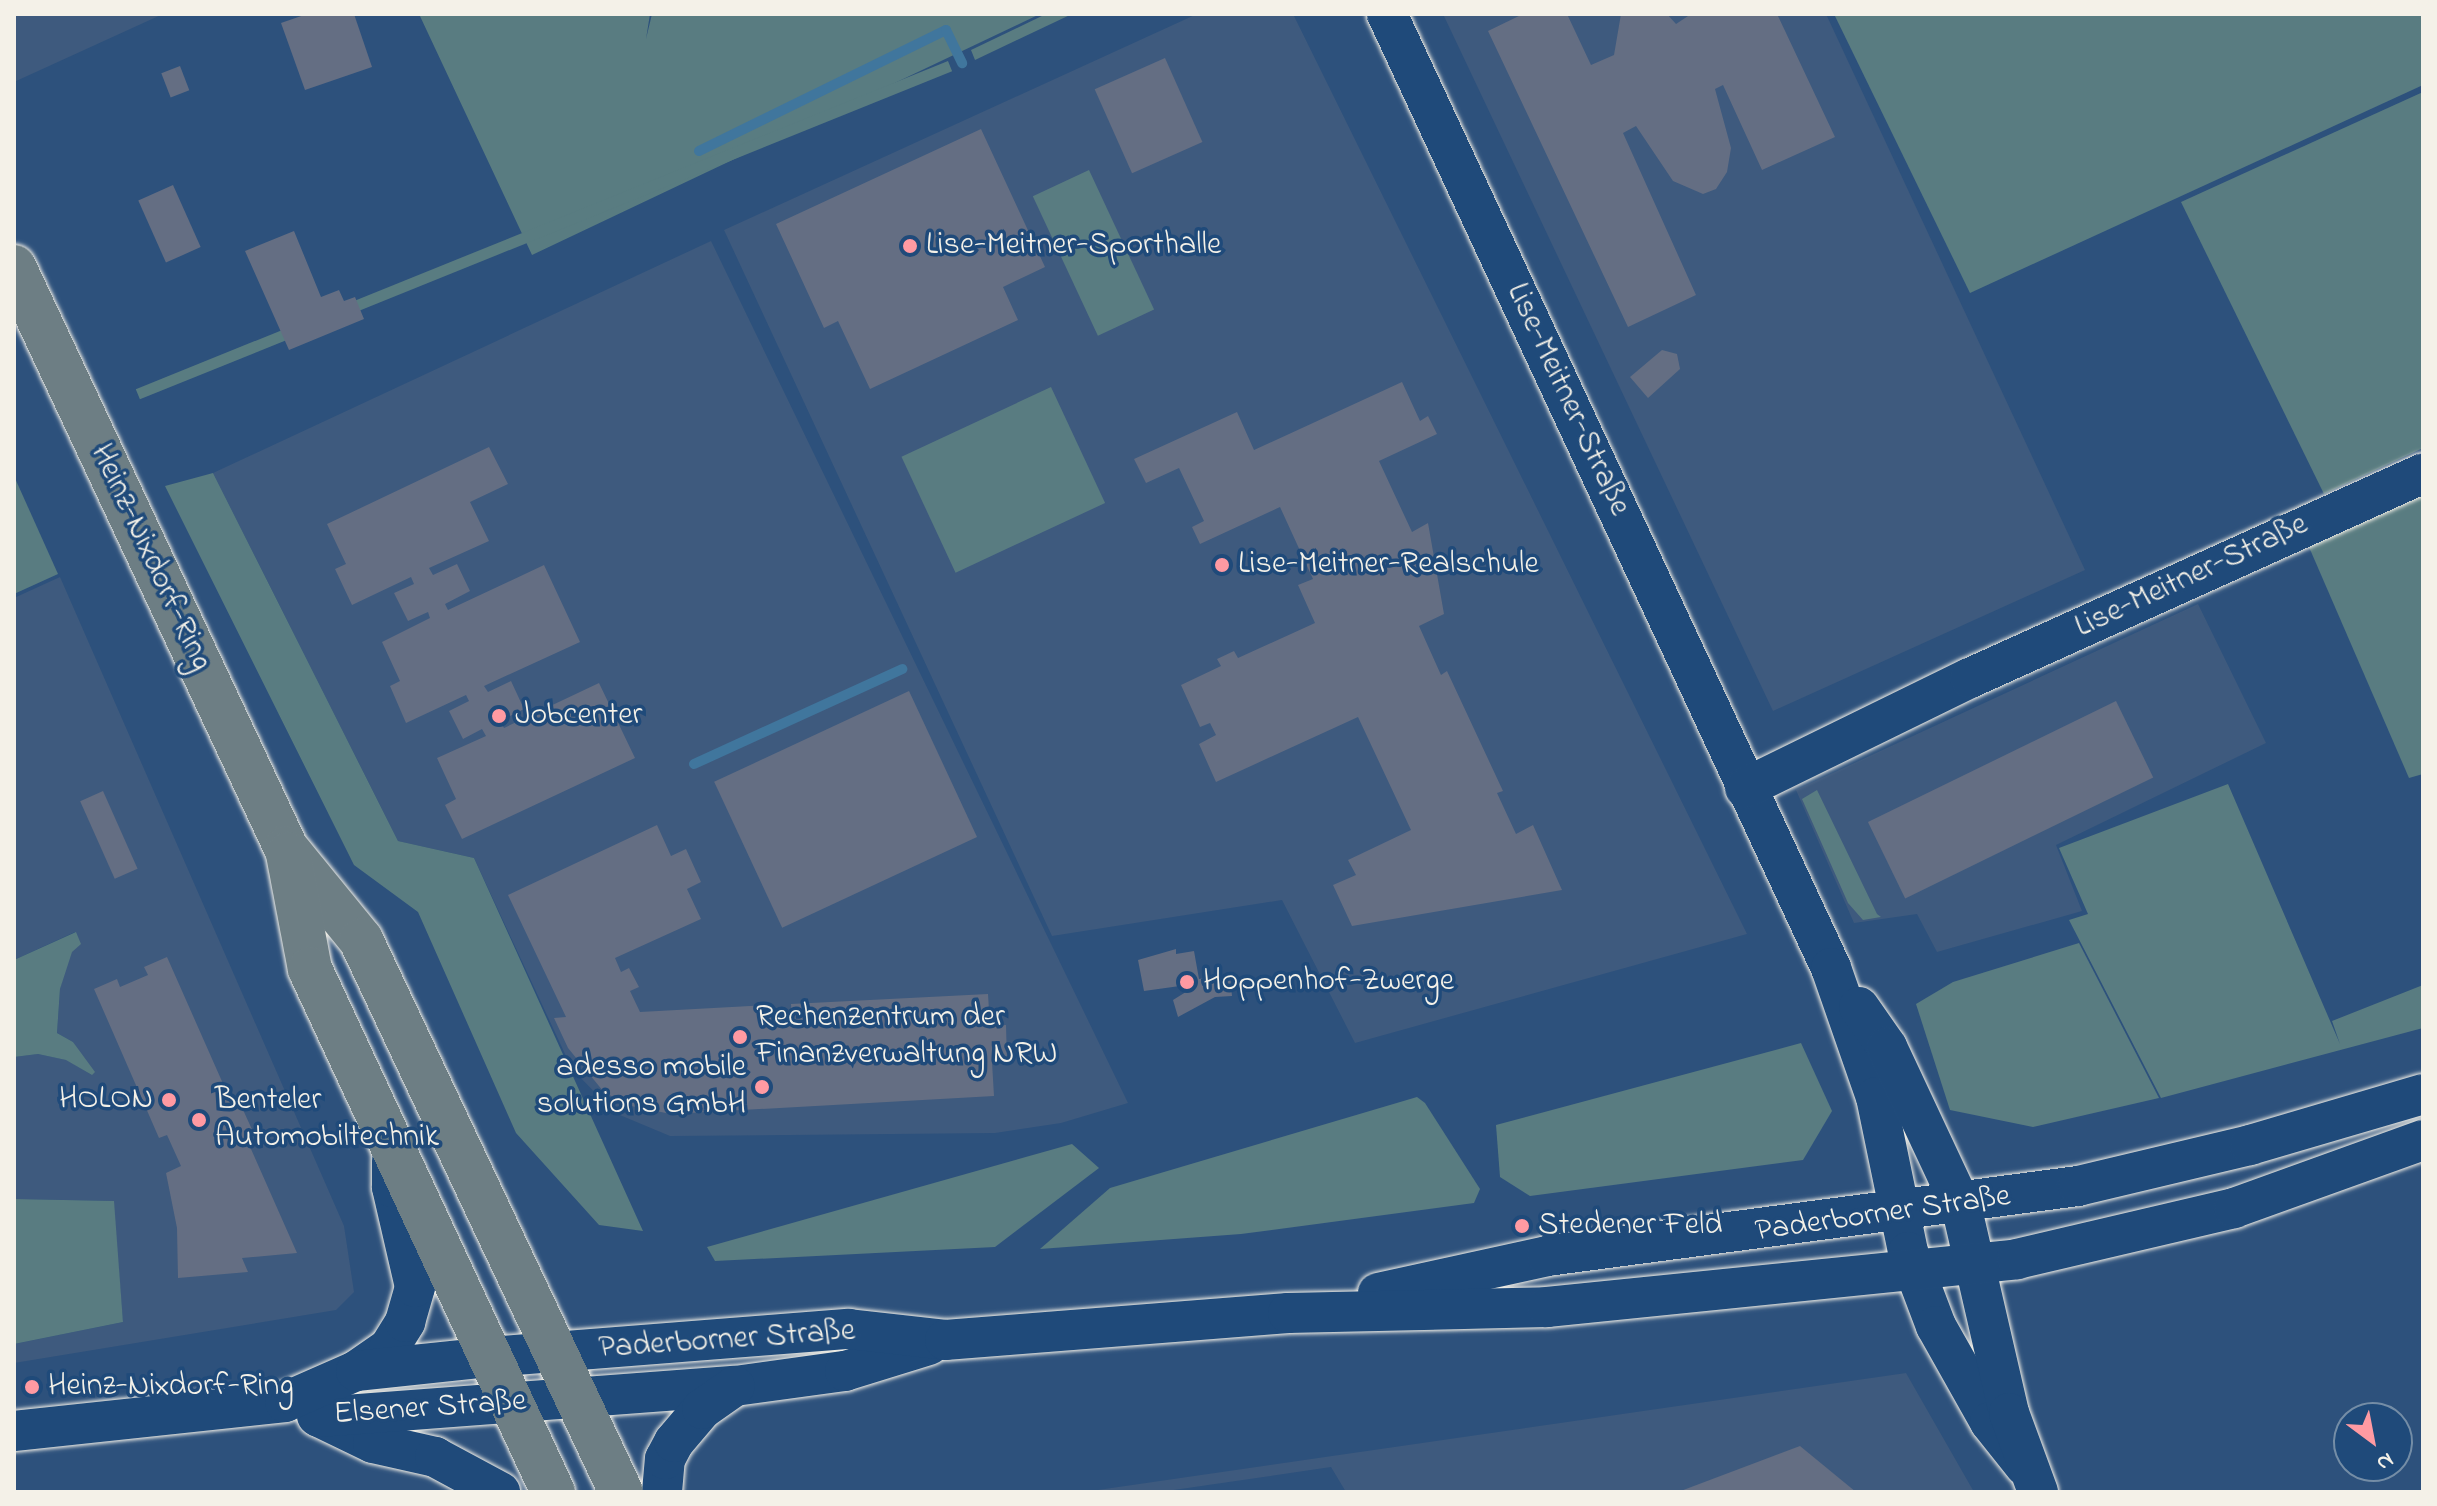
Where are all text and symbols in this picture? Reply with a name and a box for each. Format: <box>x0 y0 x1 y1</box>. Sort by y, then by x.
place label: Lise-Meitner-Sporthalle <box>926 227 1221 265</box>
marker: Lise-Meitner-Sporthalle <box>901 237 919 255</box>
street label: Lise-Meitner-Straße <box>1496 278 1638 522</box>
street label: Heinz-Nixdorf-Ring <box>81 439 219 677</box>
street label: Lise-Meitner-Straße <box>2070 506 2314 648</box>
place label: Lise-Meitner-Realschule <box>1238 546 1539 584</box>
marker: Lise-Meitner-Realschule <box>1213 556 1231 574</box>
place label: Jobcenter <box>515 697 643 735</box>
marker: Jobcenter <box>490 707 508 725</box>
place label: Hoppenhof-Zwerge <box>1203 963 1454 1001</box>
marker: Hoppenhof-Zwerge <box>1178 973 1196 991</box>
place label: Rechenzentrum der Finanzverwaltung NRW <box>756 1000 1057 1075</box>
marker: Rechenzentrum der Finanzverwaltung NRW <box>731 1028 749 1046</box>
place label: adesso mobile solutions GmbH <box>537 1050 746 1125</box>
marker: adesso mobile solutions GmbH <box>753 1078 771 1096</box>
place label: HOLON <box>59 1081 153 1119</box>
place label: Benteler Automobiltechnik <box>215 1083 439 1158</box>
marker: HOLON <box>160 1091 178 1109</box>
marker: Benteler Automobiltechnik <box>190 1111 208 1129</box>
street label: Paderborner Straße <box>1753 1178 2013 1252</box>
place label: Stedener Feld <box>1538 1207 1722 1245</box>
marker: Stedener Feld <box>1513 1217 1531 1235</box>
street label: Paderborner Straße <box>597 1313 857 1369</box>
place label: Heinz-Nixdorf-Ring <box>48 1368 294 1406</box>
marker: Heinz-Nixdorf-Ring <box>23 1378 41 1396</box>
street label: Elsener Straße <box>332 1383 528 1435</box>
north arrow <box>2333 1402 2413 1482</box>
text: N <box>2370 1443 2399 1478</box>

